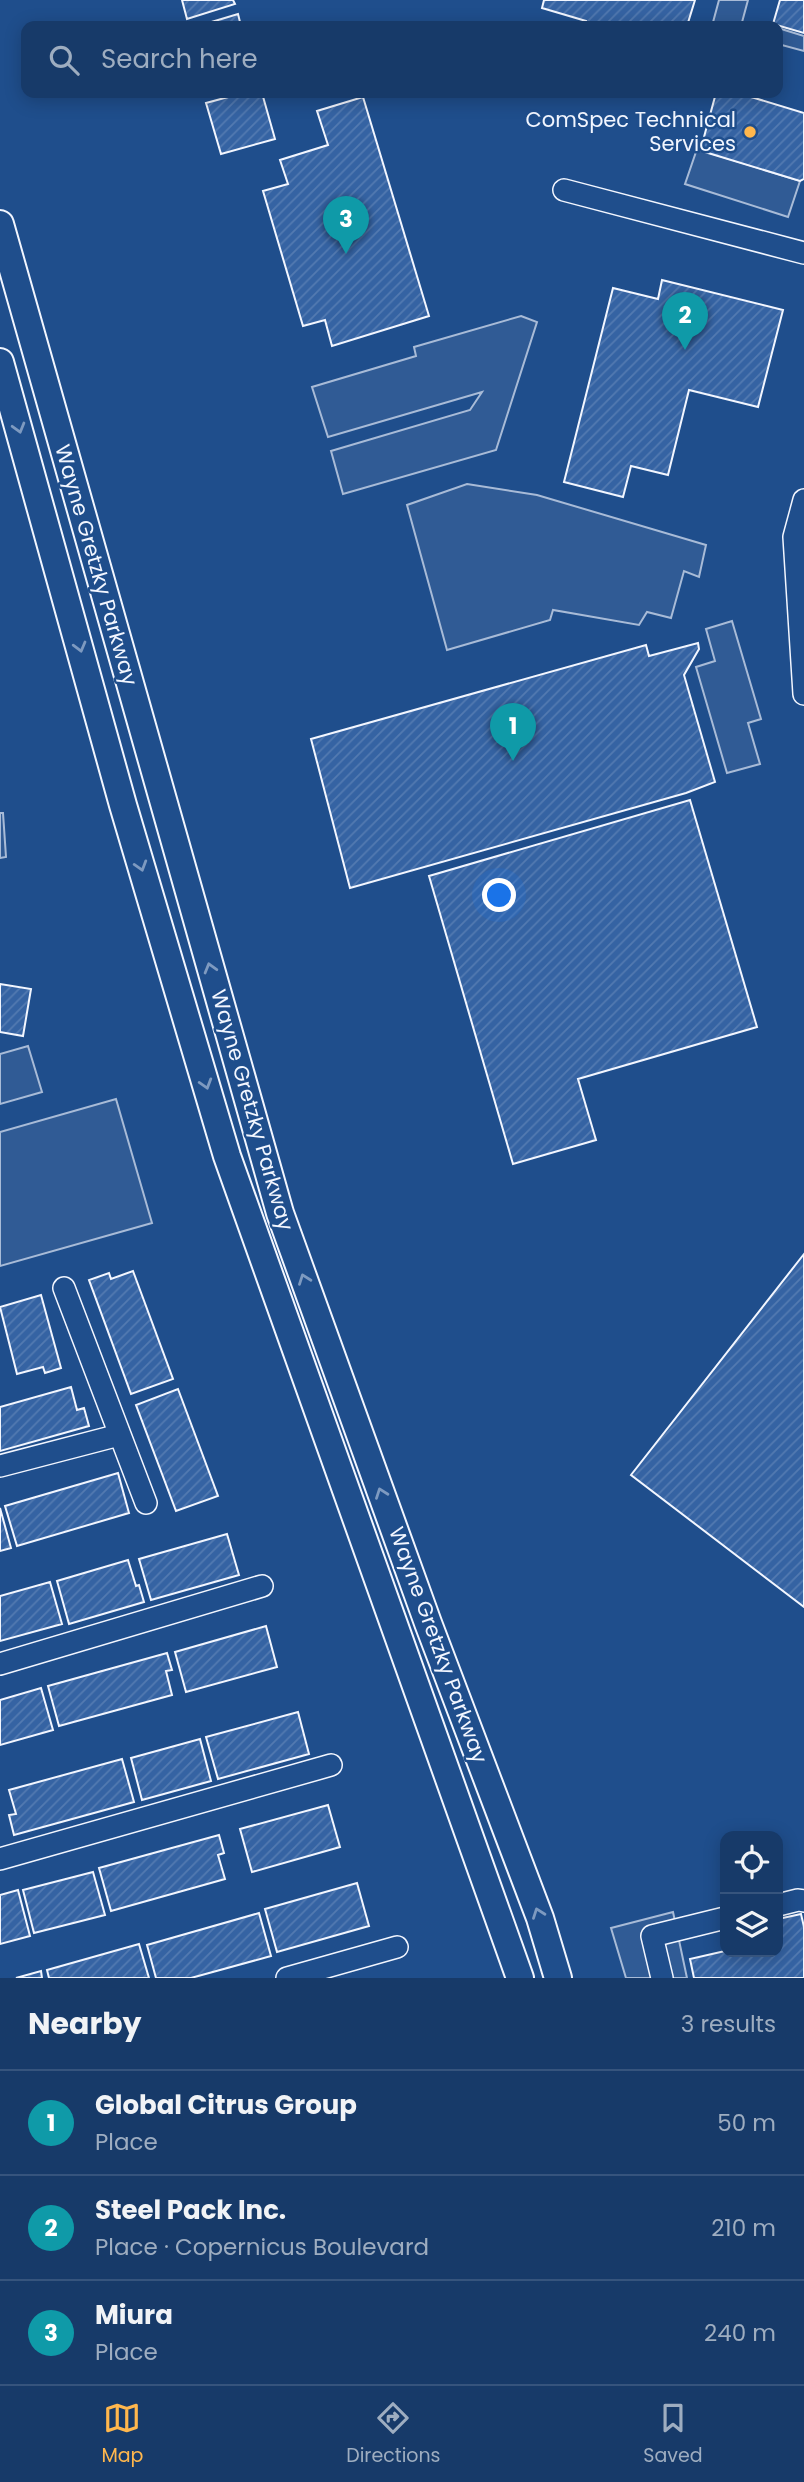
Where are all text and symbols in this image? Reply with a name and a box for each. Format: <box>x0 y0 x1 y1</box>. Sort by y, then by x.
search box <box>21 21 783 98</box>
icon: search <box>45 41 83 79</box>
text: Search here <box>101 41 258 77</box>
place label: ComSpec Technical Services <box>526 105 736 158</box>
marker: ComSpec Technical Services <box>742 124 758 140</box>
pin: 3 <box>323 196 369 254</box>
pin: 2 <box>662 292 708 350</box>
one-way arrow <box>11 422 26 434</box>
street label: Wayne Gretzky Parkway <box>48 441 145 689</box>
one-way arrow <box>72 641 86 653</box>
pin: 1 <box>490 703 536 761</box>
one-way arrow <box>133 860 148 872</box>
your location <box>482 878 516 912</box>
one-way arrow <box>204 962 218 974</box>
street label: Wayne Gretzky Parkway <box>204 986 301 1234</box>
one-way arrow <box>197 1078 212 1090</box>
one-way arrow <box>298 1274 312 1286</box>
one-way arrow <box>375 1488 389 1500</box>
street label: Wayne Gretzky Parkway <box>382 1523 495 1767</box>
map controls <box>720 1831 783 1957</box>
button: locate <box>720 1831 783 1894</box>
button: layers <box>720 1894 783 1957</box>
one-way arrow <box>532 1907 546 1919</box>
text: Nearby <box>28 2002 142 2045</box>
text: 3 results <box>681 2008 776 2040</box>
text: Global Citrus Group <box>95 2087 357 2123</box>
text: 1 <box>47 2107 55 2139</box>
text: 50 m <box>717 2107 776 2139</box>
text: Place <box>95 2126 158 2158</box>
text: Steel Pack Inc. <box>95 2192 286 2228</box>
text: 2 <box>44 2212 58 2244</box>
text: 210 m <box>711 2212 776 2244</box>
text: Place · Copernicus Boulevard <box>95 2231 429 2263</box>
text: Miura <box>95 2297 173 2333</box>
text: 3 <box>44 2317 58 2349</box>
text: 240 m <box>704 2317 776 2349</box>
text: Place <box>95 2336 158 2368</box>
tab: Map <box>101 2399 143 2470</box>
tab: Directions <box>346 2399 441 2470</box>
tab: Saved <box>643 2399 703 2470</box>

